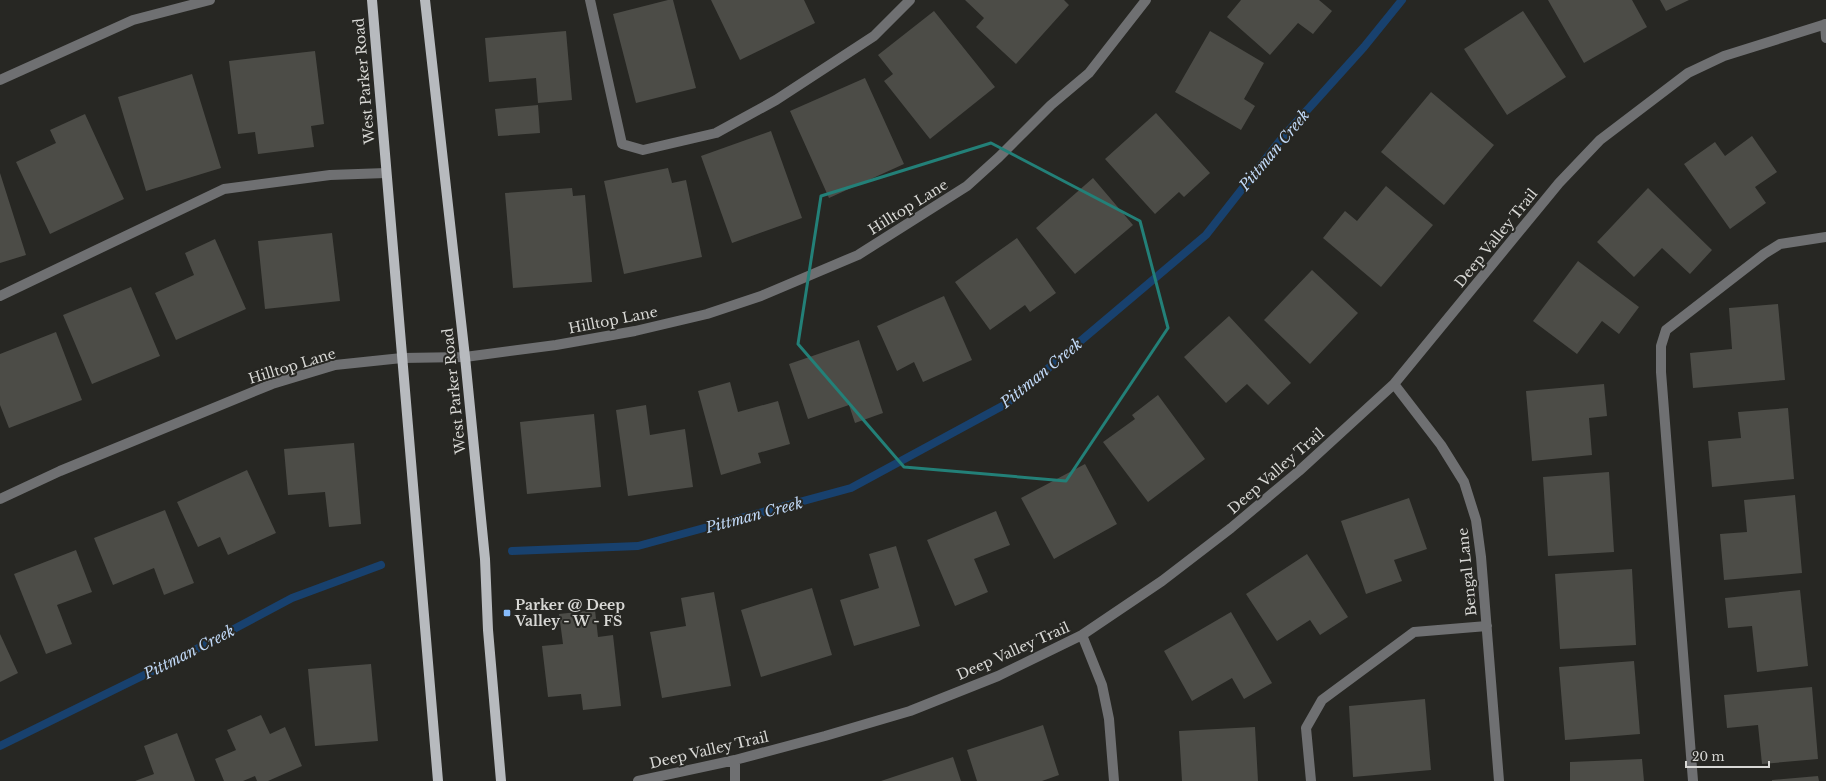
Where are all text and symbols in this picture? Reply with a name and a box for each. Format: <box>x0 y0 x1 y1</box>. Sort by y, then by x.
street label: West Parker Road <box>349 17 379 146</box>
water label: Pittman Creek <box>1234 106 1313 195</box>
street label: Hilltop Lane <box>865 175 951 239</box>
street label: Deep Valley Trail <box>1451 185 1542 291</box>
street label: Hilltop Lane <box>567 303 659 337</box>
street label: West Parker Road <box>438 327 470 456</box>
water label: Pittman Creek <box>995 334 1086 412</box>
street label: Hilltop Lane <box>246 344 338 388</box>
street label: Deep Valley Trail <box>1224 424 1328 518</box>
water label: Pittman Creek <box>702 493 805 537</box>
street label: Bengal Lane <box>1453 527 1481 617</box>
place label: Parker @ Deep Valley - W - FS <box>514 596 625 630</box>
marker: Parker @ Deep Valley - W - FS <box>502 608 512 618</box>
street label: Deep Valley Trail <box>954 618 1073 684</box>
water label: Pittman Creek <box>139 621 238 684</box>
street label: Deep Valley Trail <box>648 727 771 772</box>
scale bar <box>1686 743 1769 769</box>
text: 20 m <box>1692 749 1724 764</box>

